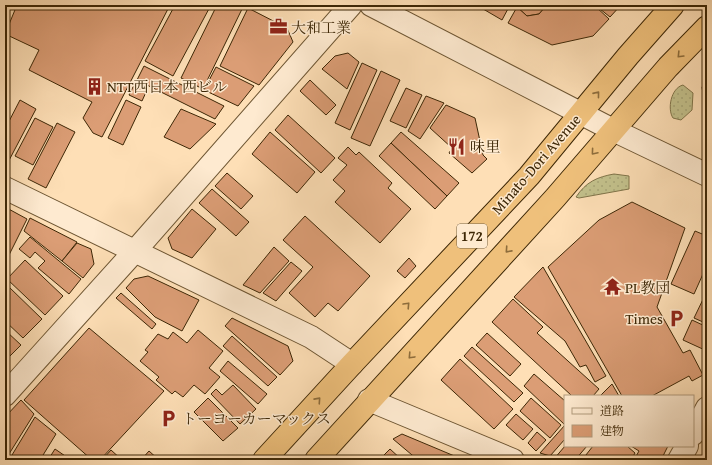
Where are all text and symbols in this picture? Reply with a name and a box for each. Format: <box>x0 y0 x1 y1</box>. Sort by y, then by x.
office icon: 大和工業 <box>268 17 288 37</box>
place label: 大和工業 <box>291 17 351 38</box>
one-way arrow <box>677 50 685 58</box>
building icon: NTT西日本 西ビル <box>84 76 104 96</box>
place label: NTT西日本 西ビル <box>107 76 227 97</box>
one-way arrow <box>592 91 599 98</box>
street label: Minato-Dori Avenue <box>487 109 585 219</box>
restaurant icon: 味里 <box>447 136 467 156</box>
place label: 味里 <box>470 136 500 157</box>
one-way arrow <box>591 148 598 155</box>
road number: 172 <box>457 224 487 248</box>
one-way arrow <box>505 245 513 253</box>
temple icon: PL教団 <box>602 277 622 297</box>
place label: PL教団 <box>625 277 670 298</box>
one-way arrow <box>402 302 410 310</box>
place label: Times <box>625 308 663 329</box>
parking icon: Times <box>666 308 686 328</box>
one-way arrow <box>408 351 415 359</box>
legend <box>564 395 694 447</box>
one-way arrow <box>314 397 321 405</box>
text: 道路 <box>600 402 624 419</box>
parking icon: トーヨーカーマックス <box>159 408 179 428</box>
place label: トーヨーカーマックス <box>182 408 331 429</box>
text: 建物 <box>600 422 624 439</box>

